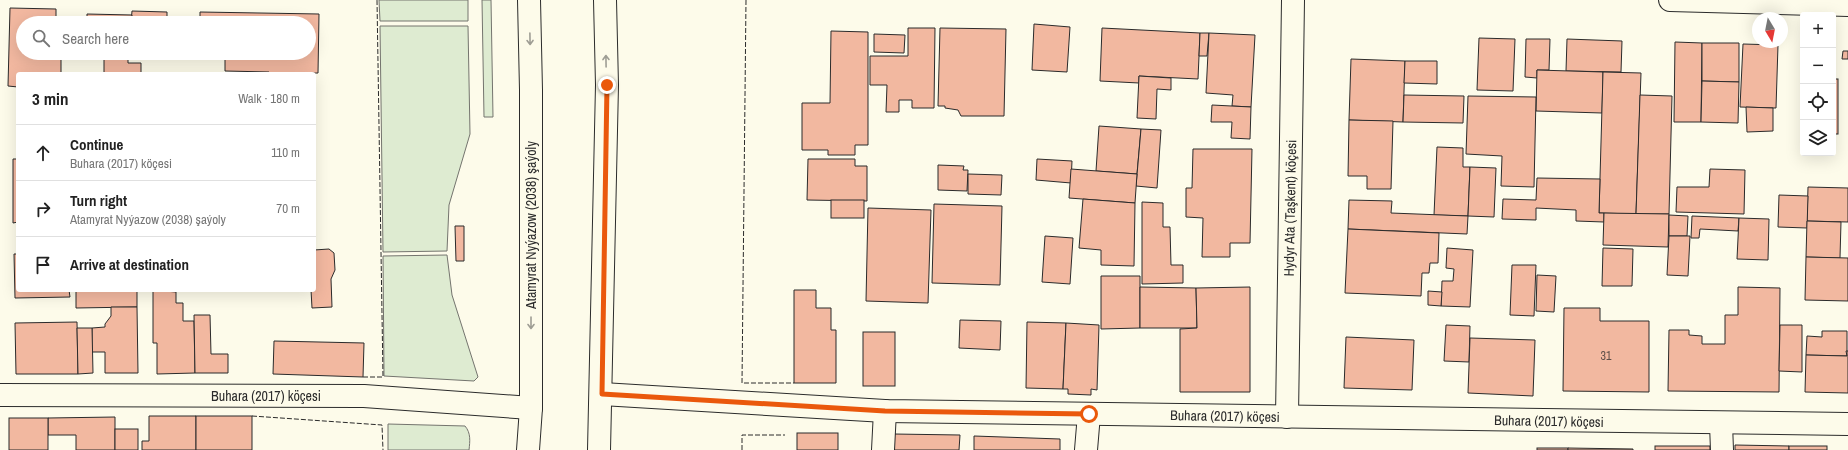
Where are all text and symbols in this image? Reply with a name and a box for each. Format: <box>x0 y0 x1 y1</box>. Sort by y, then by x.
north arrow <box>1752 12 1788 48</box>
map controls <box>1800 12 1836 156</box>
button: + <box>1800 12 1836 48</box>
search box <box>16 16 316 60</box>
icon: search <box>30 27 52 49</box>
text: Search here <box>62 28 129 49</box>
one-way arrow <box>526 32 534 45</box>
button: − <box>1800 48 1836 84</box>
one-way arrow <box>602 55 610 68</box>
route end <box>598 76 616 94</box>
button: locate <box>1800 84 1836 120</box>
text: 3 min <box>32 87 68 110</box>
text: Walk · 180 m <box>238 90 300 107</box>
button: layers <box>1800 120 1836 156</box>
text: Continue <box>70 134 123 155</box>
street label: Hydyr Ata (Taşkent) köçesi <box>1280 139 1300 277</box>
street label: Atamyrat Nyýazow (2038) şaýoly <box>522 141 540 310</box>
icon: ahead <box>32 142 54 164</box>
text: 110 m <box>271 144 300 161</box>
text: Buhara (2017) köçesi <box>70 155 172 172</box>
text: Turn right <box>70 190 127 211</box>
icon: right <box>32 198 54 220</box>
text: 70 m <box>276 200 300 217</box>
text: Atamyrat Nyýazow (2038) şaýoly <box>70 211 226 228</box>
icon: arrive <box>32 254 54 276</box>
text: Arrive at destination <box>70 254 189 275</box>
one-way arrow <box>527 316 535 329</box>
house number: 31 <box>1601 348 1612 364</box>
street label: Buhara (2017) köçesi <box>211 387 321 405</box>
route start <box>1080 405 1098 423</box>
street label: Buhara (2017) köçesi <box>1170 406 1280 426</box>
street label: Buhara (2017) köçesi <box>1494 411 1604 431</box>

